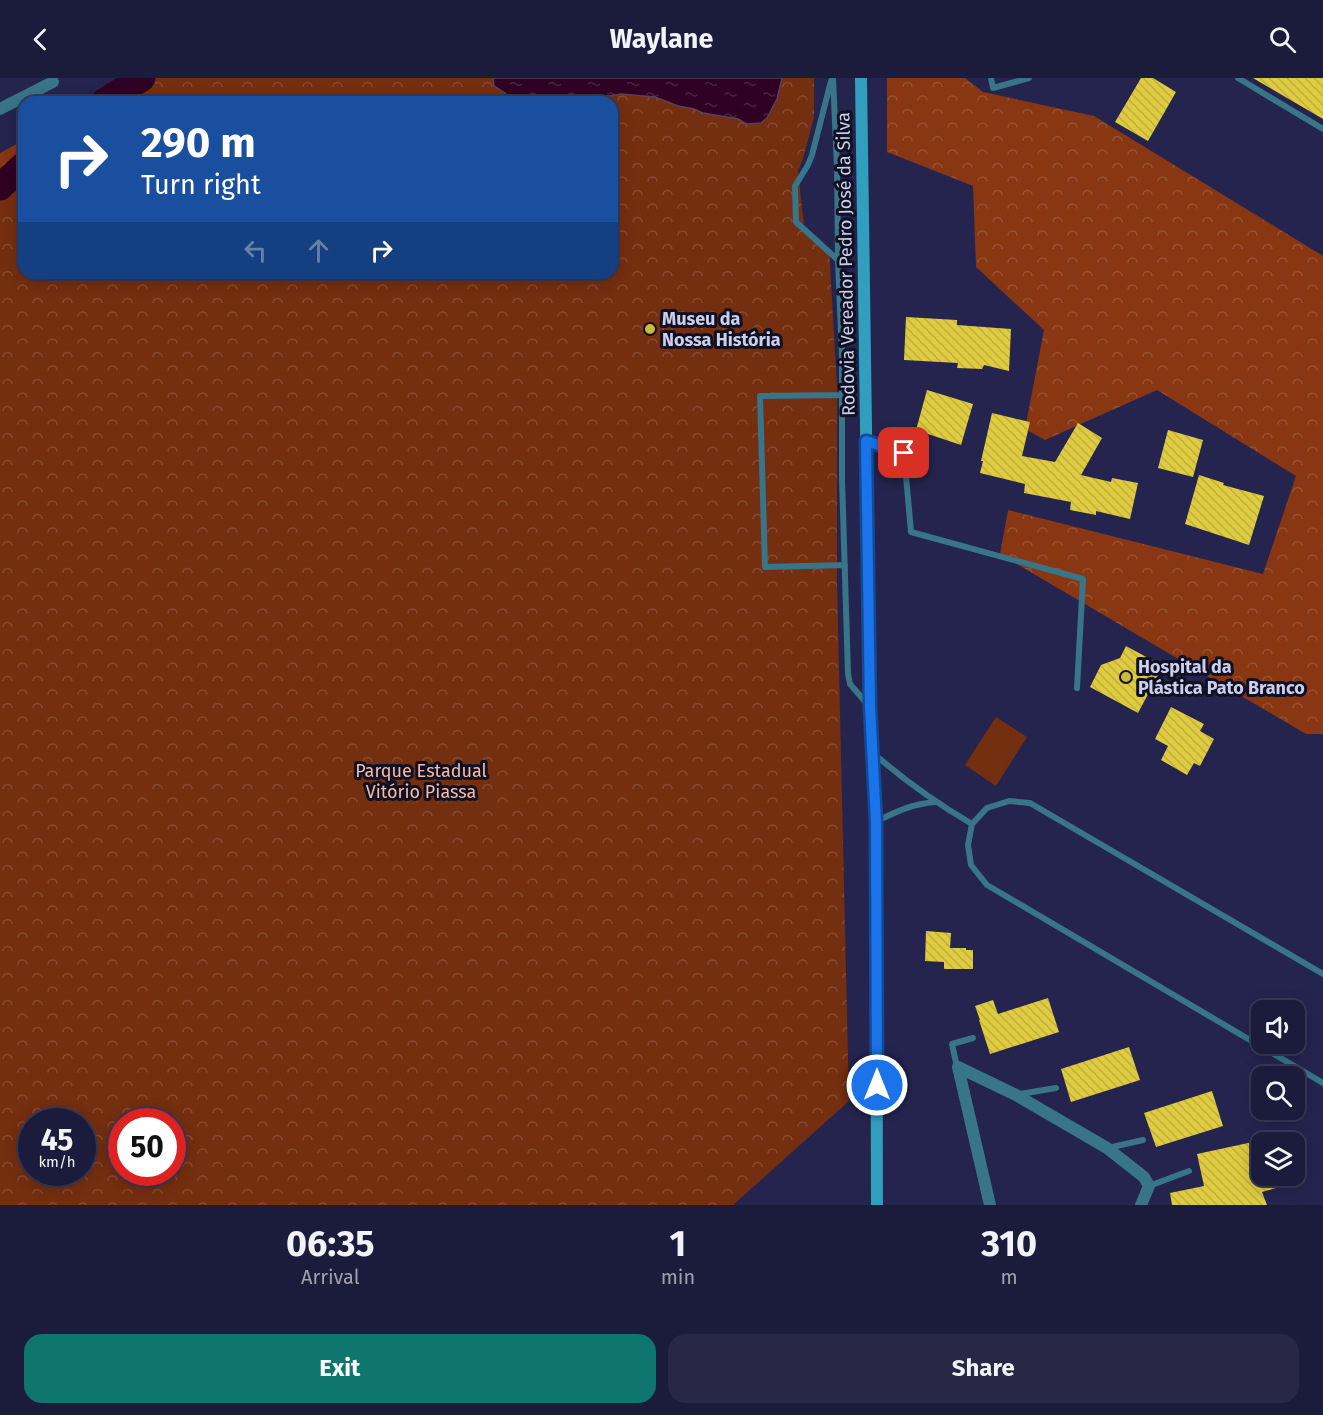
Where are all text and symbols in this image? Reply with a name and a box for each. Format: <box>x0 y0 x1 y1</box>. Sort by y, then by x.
icon: back <box>24 23 57 56</box>
text: Waylane <box>610 23 713 55</box>
icon: search <box>1266 23 1299 56</box>
street label: Rodovia Vereador Pedro José da Silva <box>832 112 860 416</box>
text: 290 m <box>141 118 256 168</box>
icon: right <box>42 120 120 198</box>
text: Turn right <box>141 169 261 201</box>
icon: left <box>239 234 272 267</box>
icon: ahead <box>302 234 335 267</box>
icon: right <box>365 234 398 267</box>
place label: Museu da Nossa História <box>662 308 781 351</box>
marker: Museu da Nossa História <box>643 322 657 336</box>
pin <box>878 427 929 478</box>
icon: arrive <box>887 436 920 469</box>
place label: Hospital da Plástica Pato Branco <box>1138 656 1305 699</box>
marker: Hospital da Plástica Pato Branco <box>1119 670 1133 684</box>
park label: Parque Estadual Vitório Piassa <box>355 760 487 803</box>
map controls <box>1251 1000 1305 1186</box>
button: sound <box>1251 1000 1305 1054</box>
position arrow <box>845 1053 909 1117</box>
button: search <box>1251 1066 1305 1120</box>
speed limit sign: 50 <box>108 1108 186 1186</box>
text: 45 <box>41 1122 73 1158</box>
button: layers <box>1251 1132 1305 1186</box>
text: km/h <box>38 1153 76 1171</box>
text: 06:35 <box>286 1222 375 1266</box>
text: 1 <box>670 1222 686 1266</box>
text: 310 <box>981 1222 1037 1266</box>
text: Arrival <box>301 1265 360 1289</box>
text: min <box>661 1265 695 1289</box>
text: m <box>1001 1265 1018 1289</box>
button: Exit <box>24 1334 656 1403</box>
button: Share <box>668 1334 1299 1403</box>

